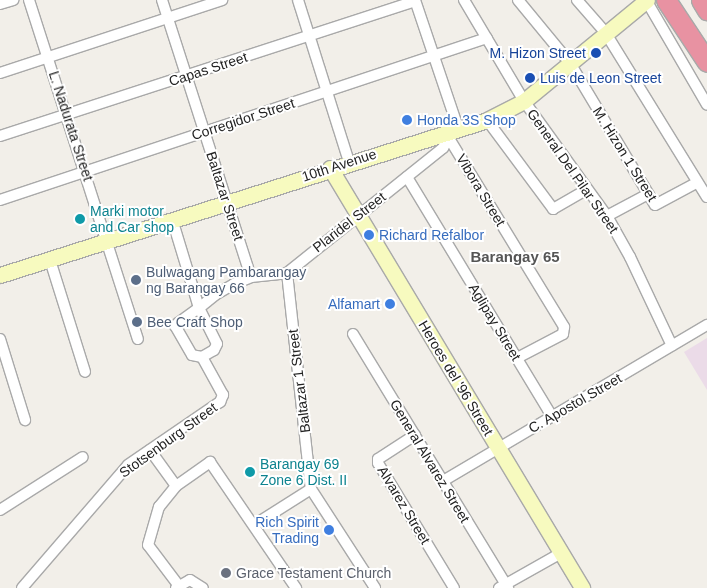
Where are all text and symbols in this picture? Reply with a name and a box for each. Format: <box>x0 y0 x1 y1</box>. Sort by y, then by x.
place label: M. Hizon Street <box>490 45 586 61</box>
marker: M. Hizon Street <box>590 47 602 59</box>
street label: Capas Street <box>167 48 249 90</box>
street label: L. Nadurata Street <box>45 69 97 183</box>
place label: Luis de Leon Street <box>540 70 661 86</box>
marker: Luis de Leon Street <box>524 72 536 84</box>
street label: Corregidor Street <box>189 94 297 144</box>
street label: M. Hizon 1 Street <box>589 104 661 204</box>
street label: General Del Pilar Street <box>524 106 622 236</box>
place label: Honda 3S Shop <box>417 112 516 128</box>
marker: Honda 3S Shop <box>401 114 413 126</box>
street label: 10th Avenue <box>299 145 379 185</box>
street label: Baltazar Street <box>203 149 247 243</box>
street label: Vibora Street <box>453 151 509 229</box>
street label: Plaridel Street <box>309 188 389 256</box>
place label: Marki motor and Car shop <box>90 203 174 236</box>
marker: Marki motor and Car shop <box>74 213 86 225</box>
place label: Richard Refalbor <box>379 227 484 243</box>
marker: Richard Refalbor <box>363 229 375 241</box>
district label: Barangay 65 <box>470 248 560 266</box>
place label: Bulwagang Pambarangay ng Barangay 66 <box>146 264 306 296</box>
marker: Bulwagang Pambarangay ng Barangay 66 <box>130 274 142 286</box>
street label: Aglipay Street <box>465 280 525 364</box>
place label: Alfamart <box>328 296 380 312</box>
marker: Alfamart <box>384 298 396 310</box>
place label: Bee Craft Shop <box>147 314 243 330</box>
marker: Bee Craft Shop <box>131 316 143 328</box>
street label: Heroes del '96 Street <box>415 317 497 439</box>
street label: Baltazar 1 Street <box>284 328 314 434</box>
street label: C. Apostol Street <box>525 369 625 437</box>
street label: General Alvarez Street <box>386 396 474 526</box>
street label: Stotsenburg Street <box>116 399 220 481</box>
place label: Barangay 69 Zone 6 Dist. II <box>260 456 347 488</box>
street label: Alvarez Street <box>374 463 434 547</box>
marker: Barangay 69 Zone 6 Dist. II <box>244 466 256 478</box>
place label: Rich Spirit Trading <box>255 514 319 546</box>
marker: Rich Spirit Trading <box>323 524 335 536</box>
place label: Grace Testament Church <box>236 565 392 581</box>
marker: Grace Testament Church <box>220 567 232 579</box>

